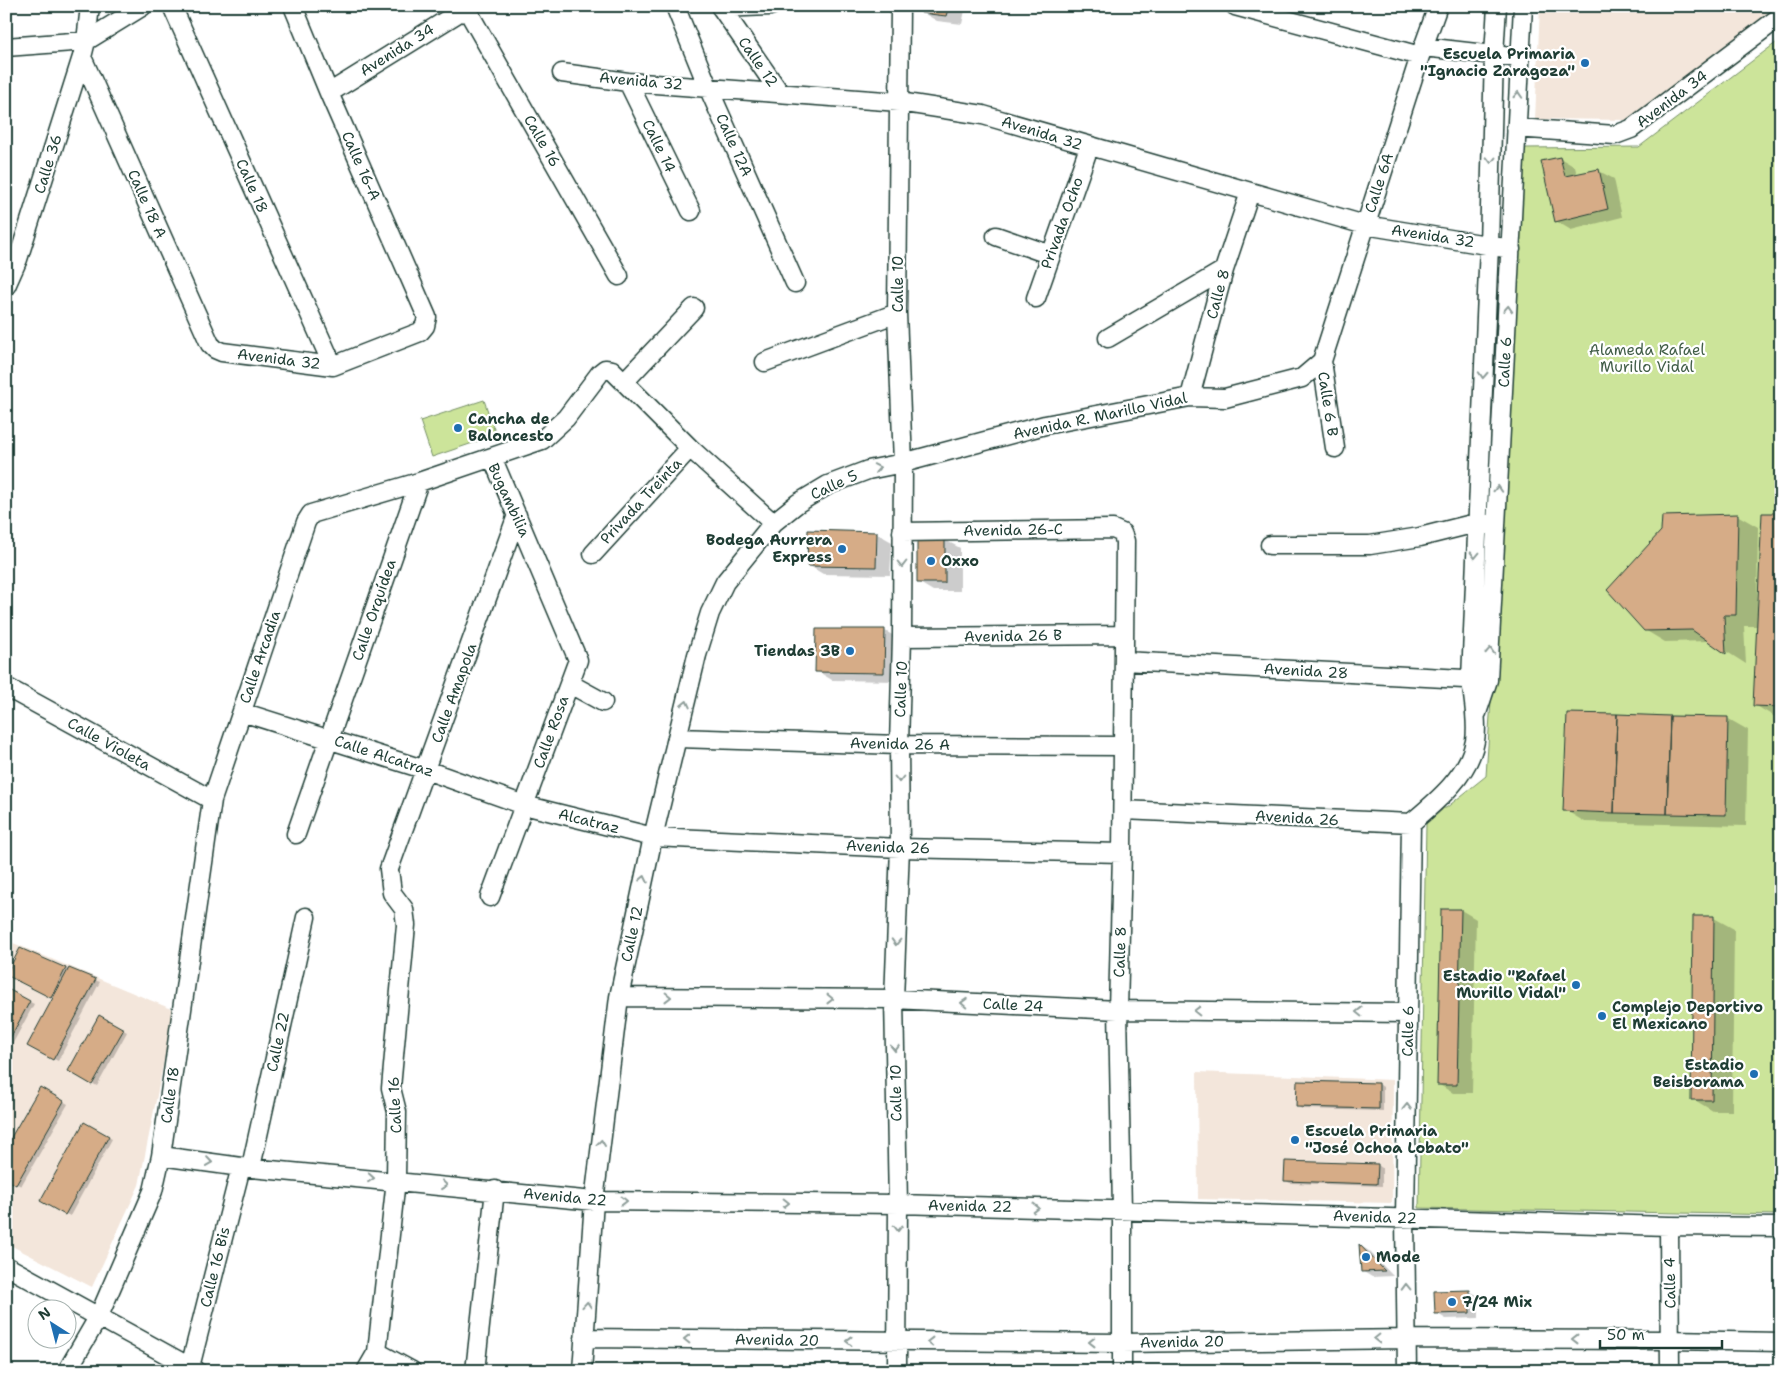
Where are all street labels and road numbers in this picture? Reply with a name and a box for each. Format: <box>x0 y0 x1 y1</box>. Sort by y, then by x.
street label: Avenida 34 <box>356 19 438 81</box>
street label: Calle 12 <box>734 33 782 91</box>
street label: Avenida 34 <box>1632 66 1712 132</box>
street label: Avenida 32 <box>598 67 684 95</box>
street label: Calle 12A <box>711 110 757 180</box>
street label: Calle 16 <box>519 111 565 171</box>
street label: Avenida 32 <box>999 111 1085 155</box>
street label: Calle 14 <box>638 116 680 176</box>
street label: Calle 16-A <box>337 128 385 204</box>
street label: Calle 36 <box>29 132 67 196</box>
street label: Calle 6A <box>1360 150 1398 216</box>
street label: Calle 18 <box>231 156 273 216</box>
street label: Calle 18 A <box>123 166 171 242</box>
street label: Privada Ocho <box>1036 174 1088 272</box>
street label: Avenida 32 <box>1390 220 1476 252</box>
street label: Calle 10 <box>888 255 908 313</box>
street label: Calle 8 <box>1202 267 1234 321</box>
street label: Calle 6 <box>1494 336 1516 388</box>
street label: Avenida 32 <box>236 344 322 374</box>
street label: Calle 6 B <box>1313 370 1343 438</box>
street label: Avenida R. Marillo Vidal <box>1011 388 1189 444</box>
street label: Privada Treinta <box>596 453 687 548</box>
street label: Bugambilia <box>483 460 535 541</box>
street label: Calle 5 <box>807 465 861 505</box>
street label: Avenida 26-C <box>963 519 1063 541</box>
street label: Calle Orquídea <box>347 556 401 663</box>
street label: Calle Arcadia <box>235 607 285 706</box>
street label: Avenida 26 B <box>964 625 1062 647</box>
street label: Calle Amapola <box>427 640 482 746</box>
street label: Avenida 28 <box>1263 659 1349 683</box>
street label: Calle 10 <box>890 660 912 718</box>
street label: Calle Rosa <box>529 692 574 771</box>
street label: Calle Violeta <box>64 713 155 775</box>
street label: Calle Alcatraz <box>332 731 436 781</box>
street label: Avenida 26 A <box>850 733 950 755</box>
street label: Alcatraz <box>556 804 622 838</box>
street label: Avenida 26 <box>1254 806 1340 830</box>
street label: Avenida 26 <box>846 836 930 858</box>
street label: Calle 12 <box>616 904 648 964</box>
street label: Calle 8 <box>1109 926 1131 978</box>
street label: Calle 24 <box>982 993 1044 1017</box>
street label: Calle 6 <box>1398 1005 1418 1057</box>
street label: Calle 22 <box>262 1010 294 1074</box>
street label: Calle 10 <box>886 1064 906 1122</box>
street label: Calle 18 <box>156 1065 184 1125</box>
street label: Calle 16 <box>384 1076 406 1134</box>
street label: Avenida 22 <box>522 1183 608 1211</box>
street label: Avenida 22 <box>928 1195 1012 1217</box>
street label: Avenida 22 <box>1333 1206 1417 1228</box>
street label: Calle 16 Bis <box>195 1225 235 1309</box>
street label: Calle 4 <box>1660 1257 1680 1309</box>
street label: Avenida 20 <box>735 1329 819 1351</box>
street label: Avenida 20 <box>1140 1331 1224 1353</box>

